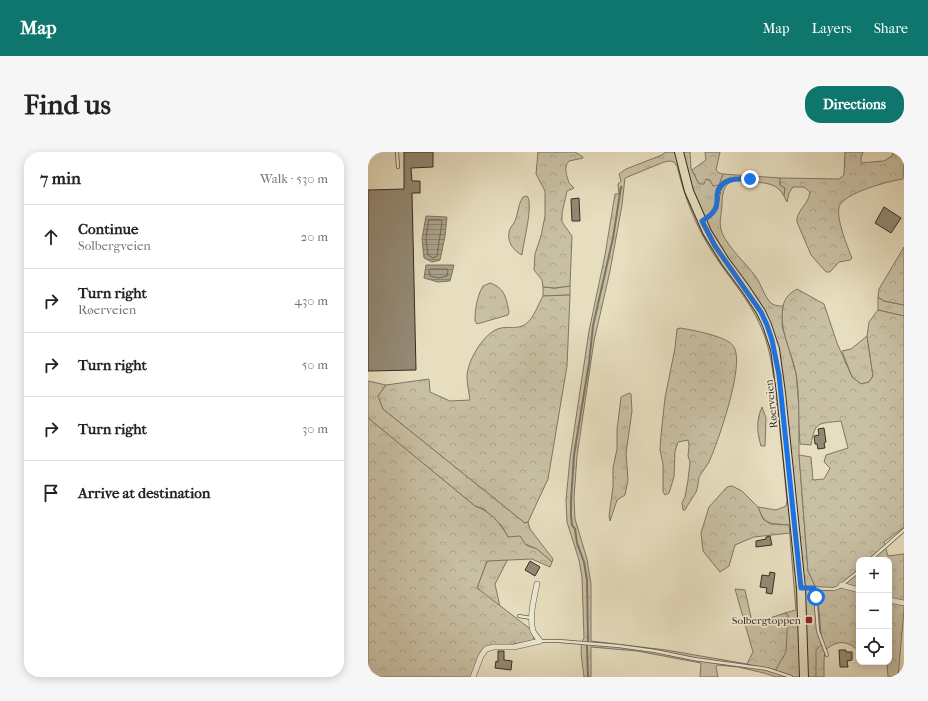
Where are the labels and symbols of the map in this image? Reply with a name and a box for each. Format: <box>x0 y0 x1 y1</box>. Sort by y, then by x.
route end <box>741 170 759 188</box>
street label: Røerveien <box>762 378 781 429</box>
route start <box>807 588 825 606</box>
place label: Solbergtoppen <box>732 614 802 627</box>
marker: Solbergtoppen <box>804 615 814 625</box>

